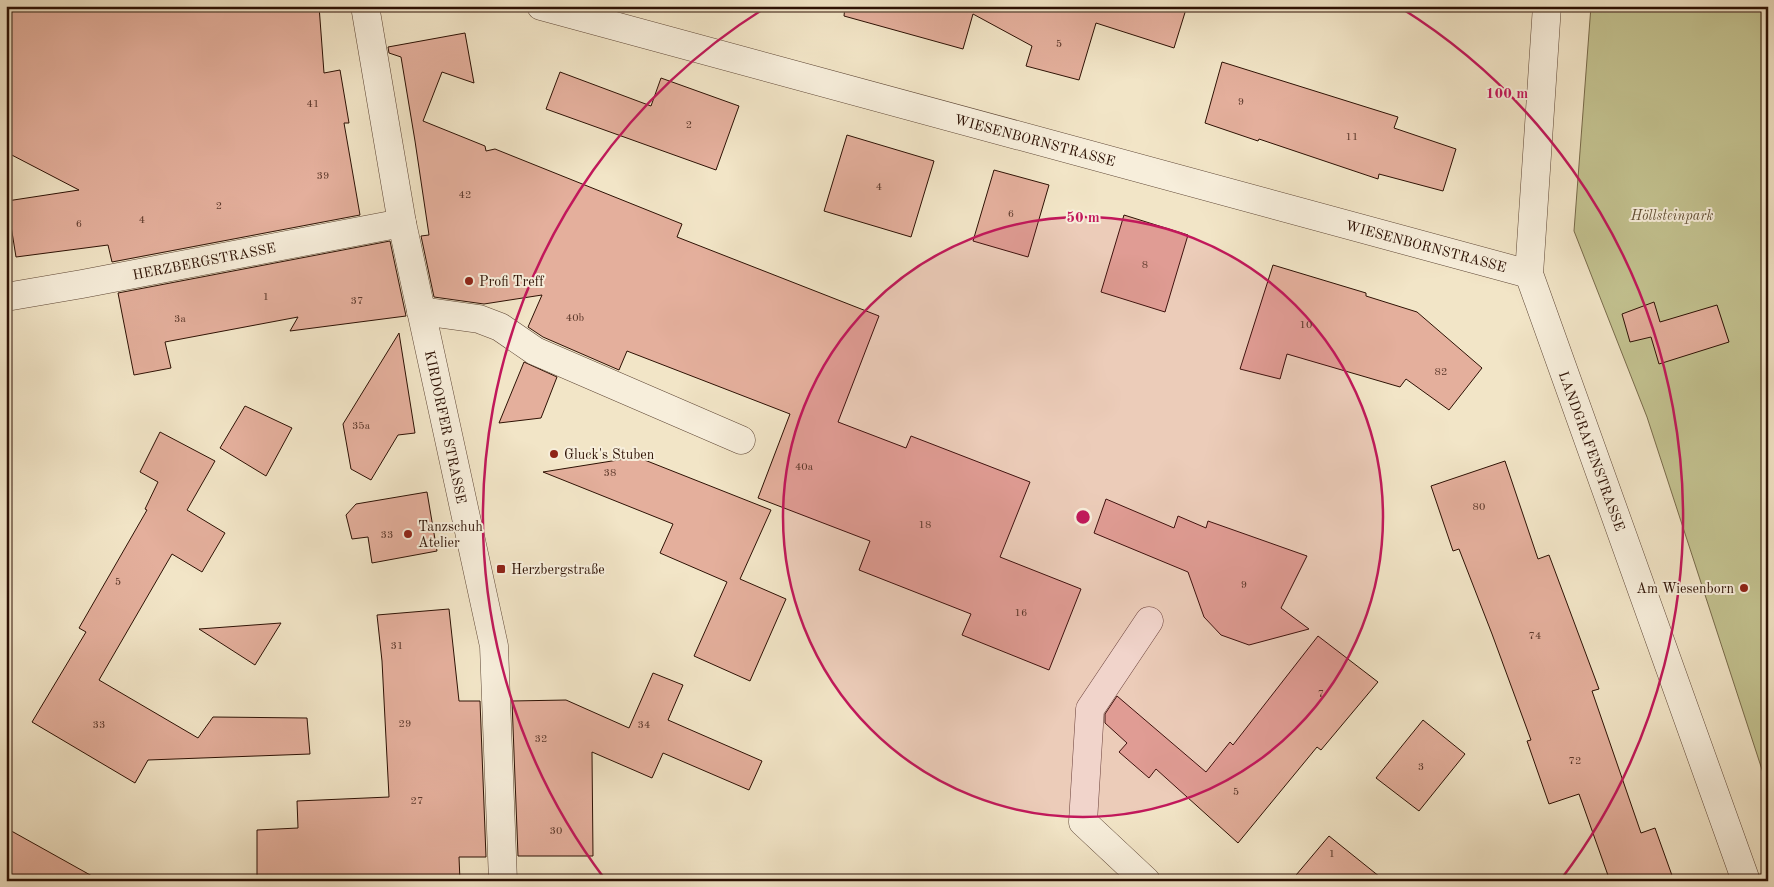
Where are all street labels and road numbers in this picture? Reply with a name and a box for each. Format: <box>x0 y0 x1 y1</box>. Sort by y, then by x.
street label: WIESENBORNSTRASSE <box>953 113 1117 169</box>
street label: WIESENBORNSTRASSE <box>1344 219 1508 275</box>
street label: HERZBERGSTRASSE <box>131 241 277 283</box>
street label: KIRDORFER STRASSE <box>422 349 468 505</box>
street label: LANDGRAFENSTRASSE <box>1556 370 1627 533</box>

